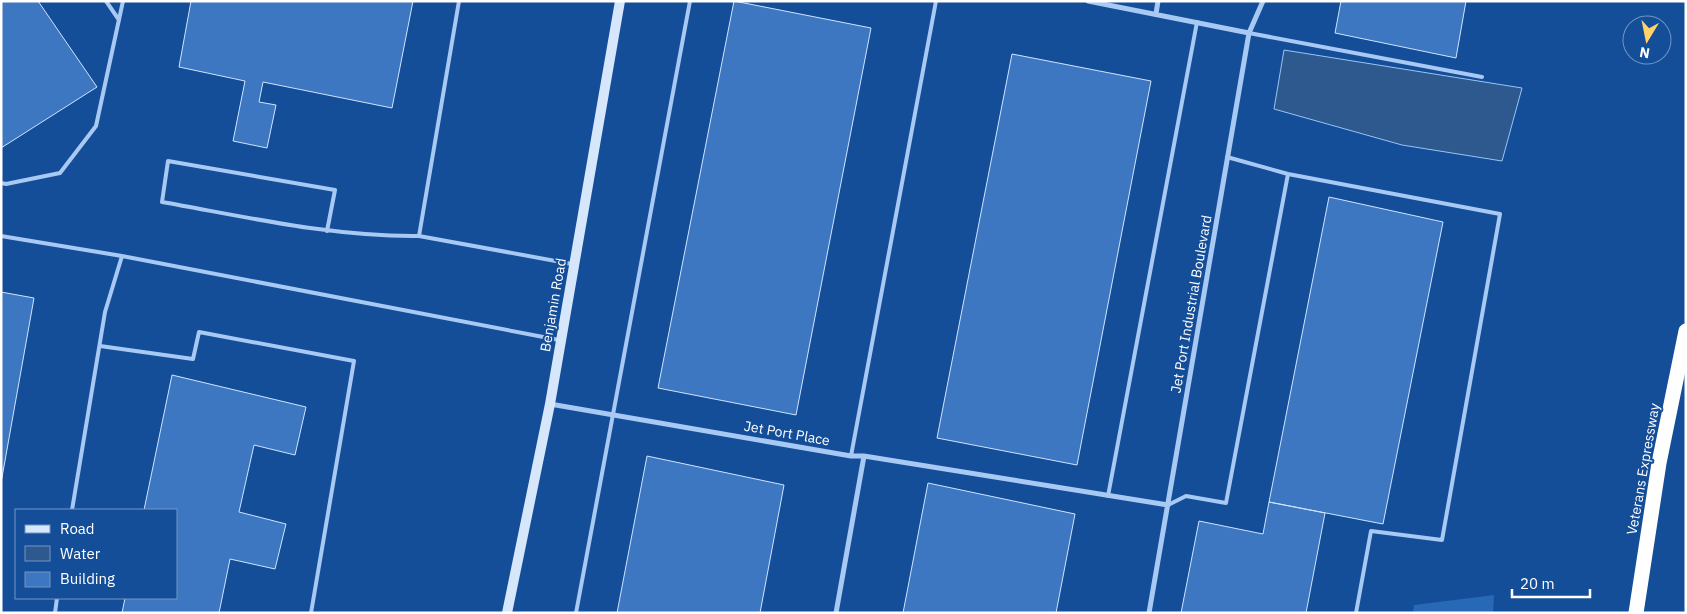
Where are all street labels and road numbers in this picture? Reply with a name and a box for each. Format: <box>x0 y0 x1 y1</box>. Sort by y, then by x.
street label: Jet Port Industrial Boulevard <box>1166 213 1216 395</box>
street label: Benjamin Road <box>536 257 570 353</box>
street label: Veterans Expressway <box>1623 402 1663 536</box>
street label: Jet Port Place <box>743 417 832 449</box>

